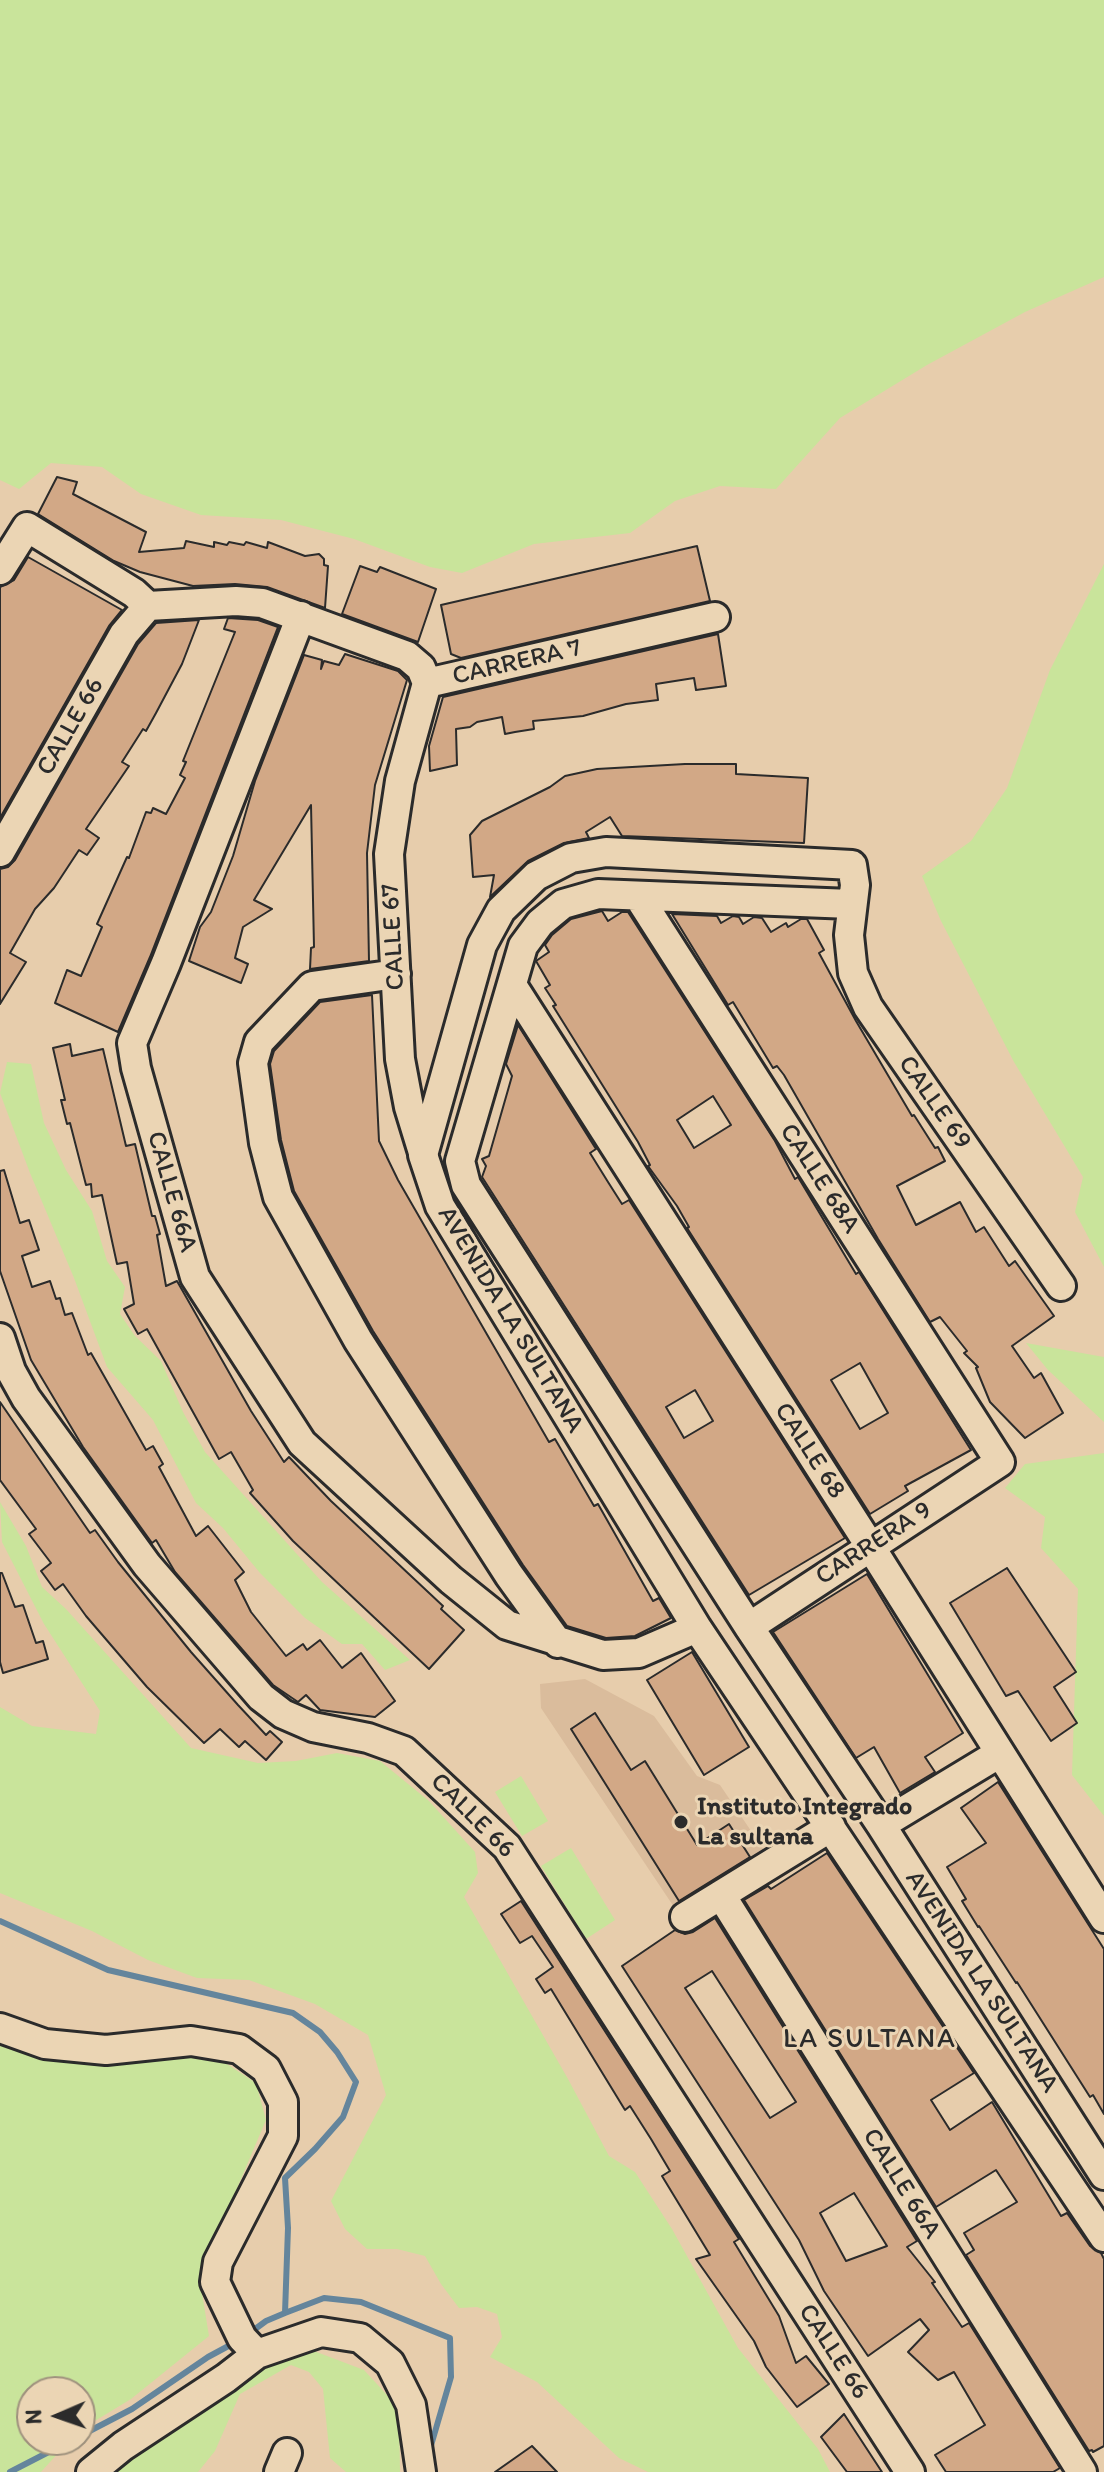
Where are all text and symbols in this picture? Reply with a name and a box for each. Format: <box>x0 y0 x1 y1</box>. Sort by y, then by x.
street label: CARRERA 7 <box>450 633 584 693</box>
street label: CALLE 66 <box>31 673 111 781</box>
street label: CALLE 67 <box>376 883 412 991</box>
street label: CALLE 69 <box>890 1050 978 1156</box>
street label: CALLE 68A <box>772 1118 866 1240</box>
street label: CALLE 66A <box>139 1128 203 1256</box>
street label: AVENIDA LA SULTANA <box>430 1201 590 1439</box>
street label: CALLE 68 <box>766 1397 852 1505</box>
street label: CARRERA 9 <box>810 1495 938 1593</box>
street label: CALLE 66 <box>423 1767 521 1865</box>
place label: Instituto Integrado La sultana <box>697 1791 912 1852</box>
marker: Instituto Integrado La sultana <box>672 1813 690 1831</box>
street label: AVENIDA LA SULTANA <box>898 1865 1064 2099</box>
district label: LA SULTANA <box>781 2023 959 2057</box>
street label: CALLE 66A <box>855 2123 947 2245</box>
street label: CALLE 66 <box>791 2298 875 2406</box>
north arrow <box>16 2376 96 2456</box>
text: N <box>20 2409 47 2425</box>

